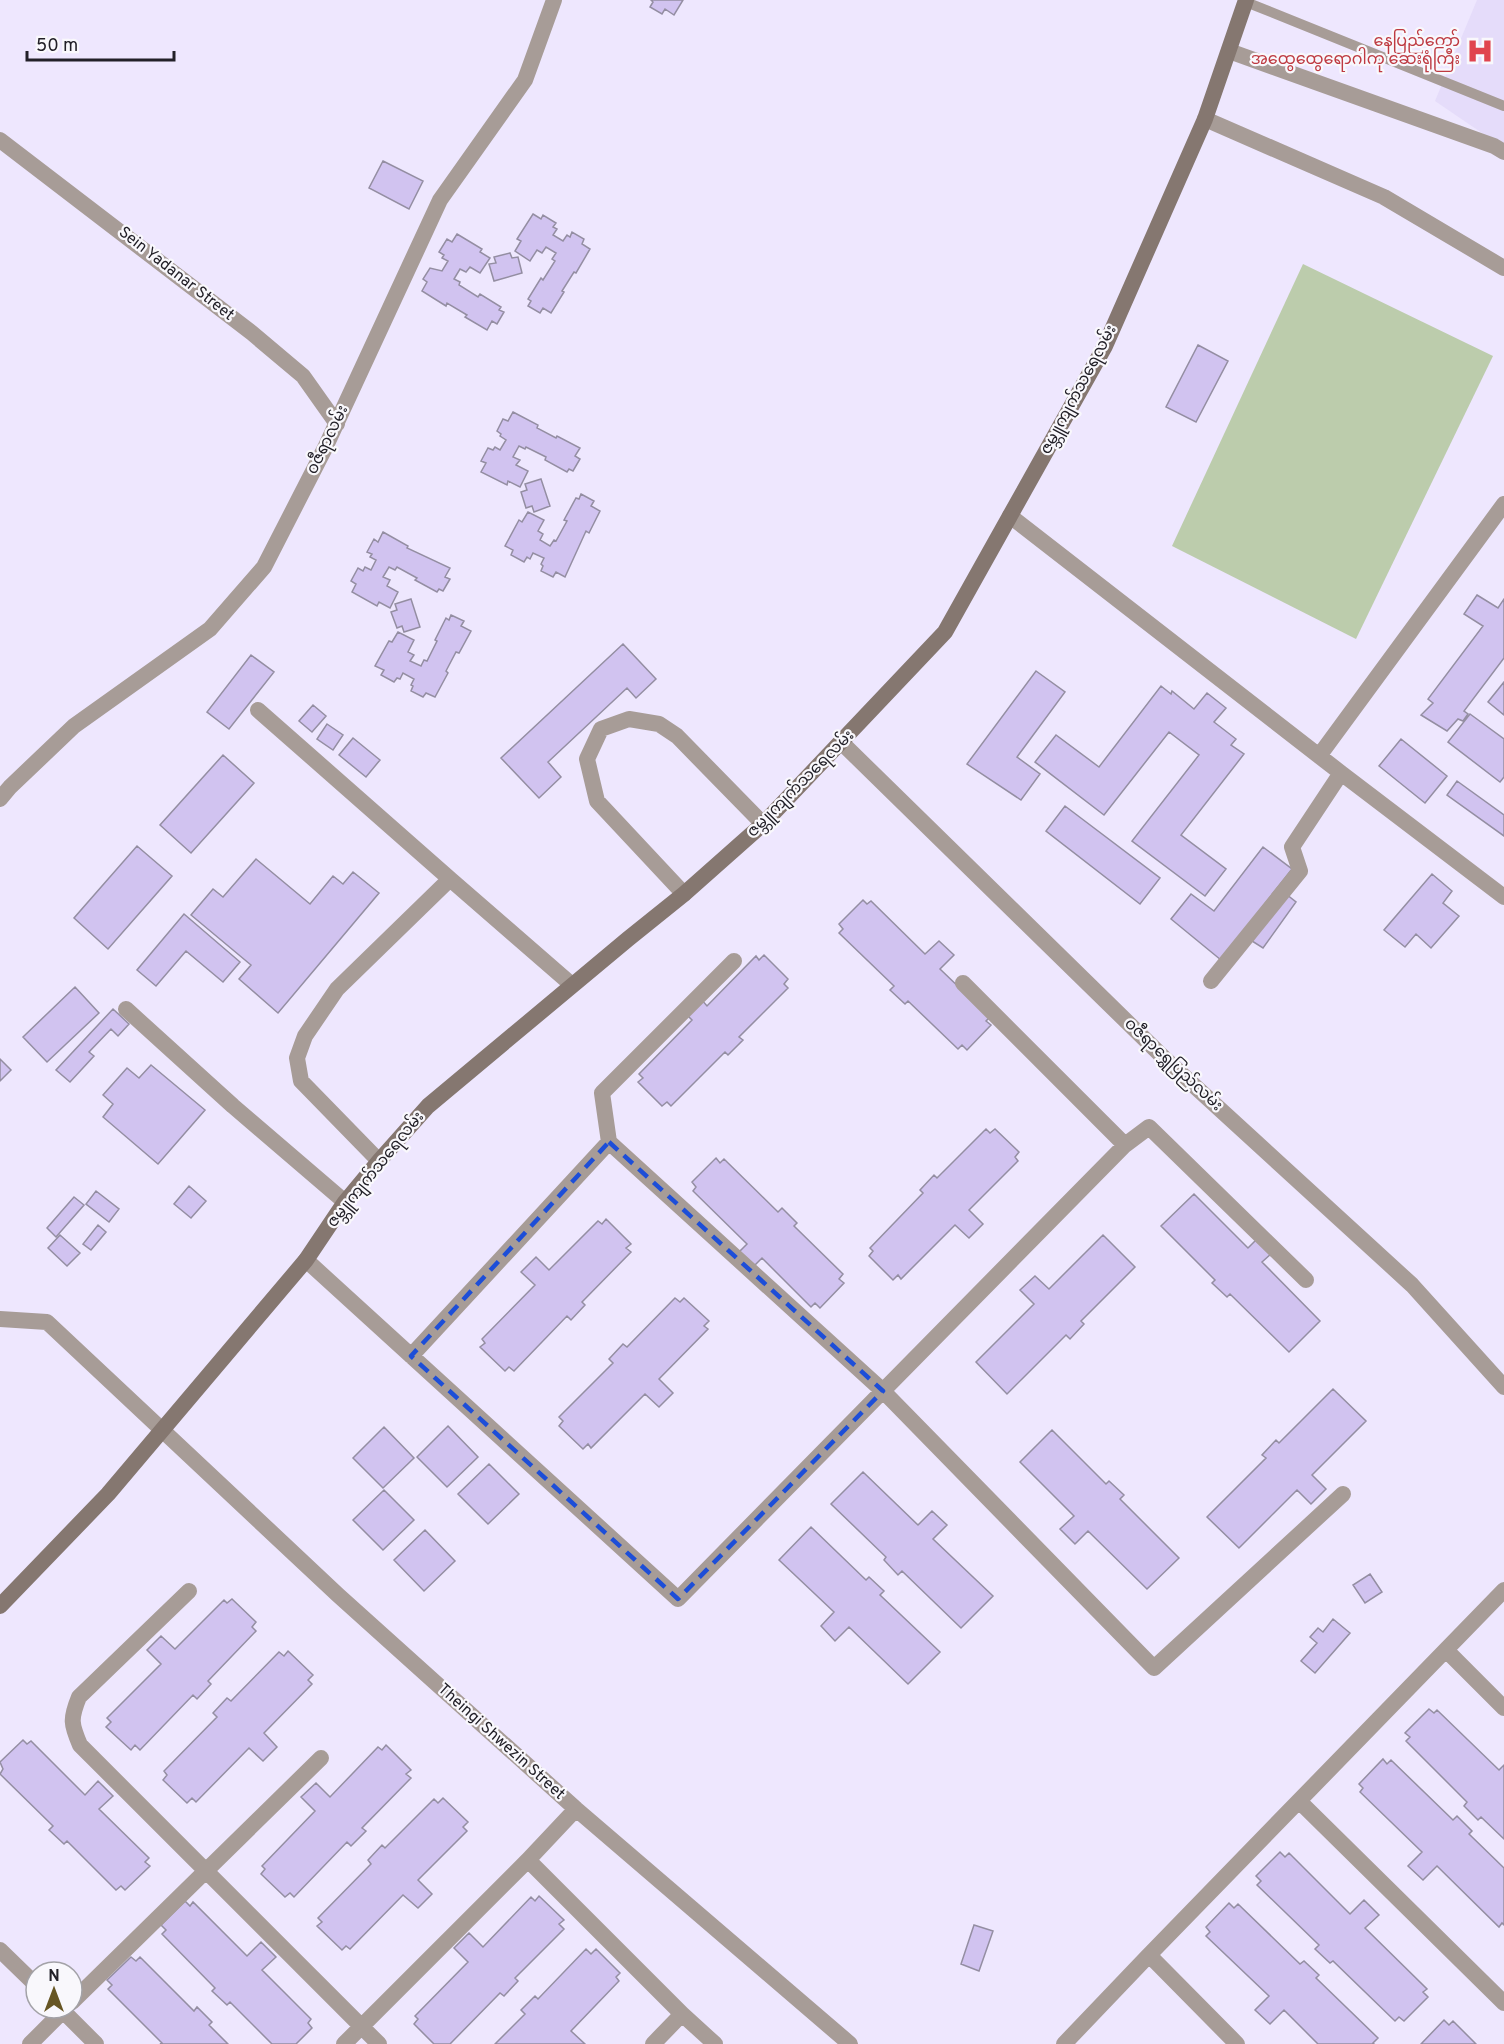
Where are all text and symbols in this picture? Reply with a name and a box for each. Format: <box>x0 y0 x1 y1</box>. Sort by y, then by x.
scale bar <box>27 24 174 62</box>
place label: နေပြည်တော် အထွေထွေရောဂါကု ဆေးရုံကြီး <box>1251 29 1460 73</box>
text: 50 m <box>36 35 78 58</box>
hospital icon: နေပြည်တော် အထွေထွေရောဂါကု ဆေးရုံကြီး <box>1465 36 1495 66</box>
street label: Sein Yadanar Street <box>114 223 238 325</box>
street label: ဇမ္ဘူကျက်သရေလမ်း <box>1034 320 1123 459</box>
street label: ဝဇီရာလမ်း <box>300 401 355 479</box>
street label: ဇမ္ဘူကျက်သရေလမ်း <box>741 724 860 843</box>
street label: ဝဇီရာရွှေပြည်လမ်း <box>1118 1012 1229 1117</box>
street label: ဇမ္ဘူကျက်သရေလမ်း <box>321 1106 431 1233</box>
street label: Theingi Shwezin Street <box>433 1680 569 1804</box>
north arrow <box>24 1960 84 2020</box>
text: N <box>48 1967 60 1987</box>

